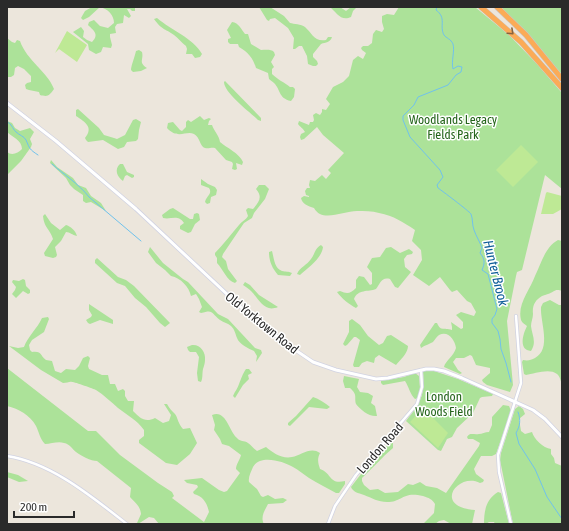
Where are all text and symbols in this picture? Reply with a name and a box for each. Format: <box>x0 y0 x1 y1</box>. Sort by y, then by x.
one-way arrow <box>506 28 513 35</box>
park label: Woodlands Legacy Fields Park <box>409 112 498 142</box>
water label: Hunter Brook <box>480 238 512 309</box>
street label: Old Yorktown Road <box>222 289 302 357</box>
park label: London Woods Field <box>415 389 473 419</box>
street label: London Road <box>354 419 406 477</box>
scale bar <box>14 493 74 519</box>
text: 200 m <box>20 500 47 514</box>

